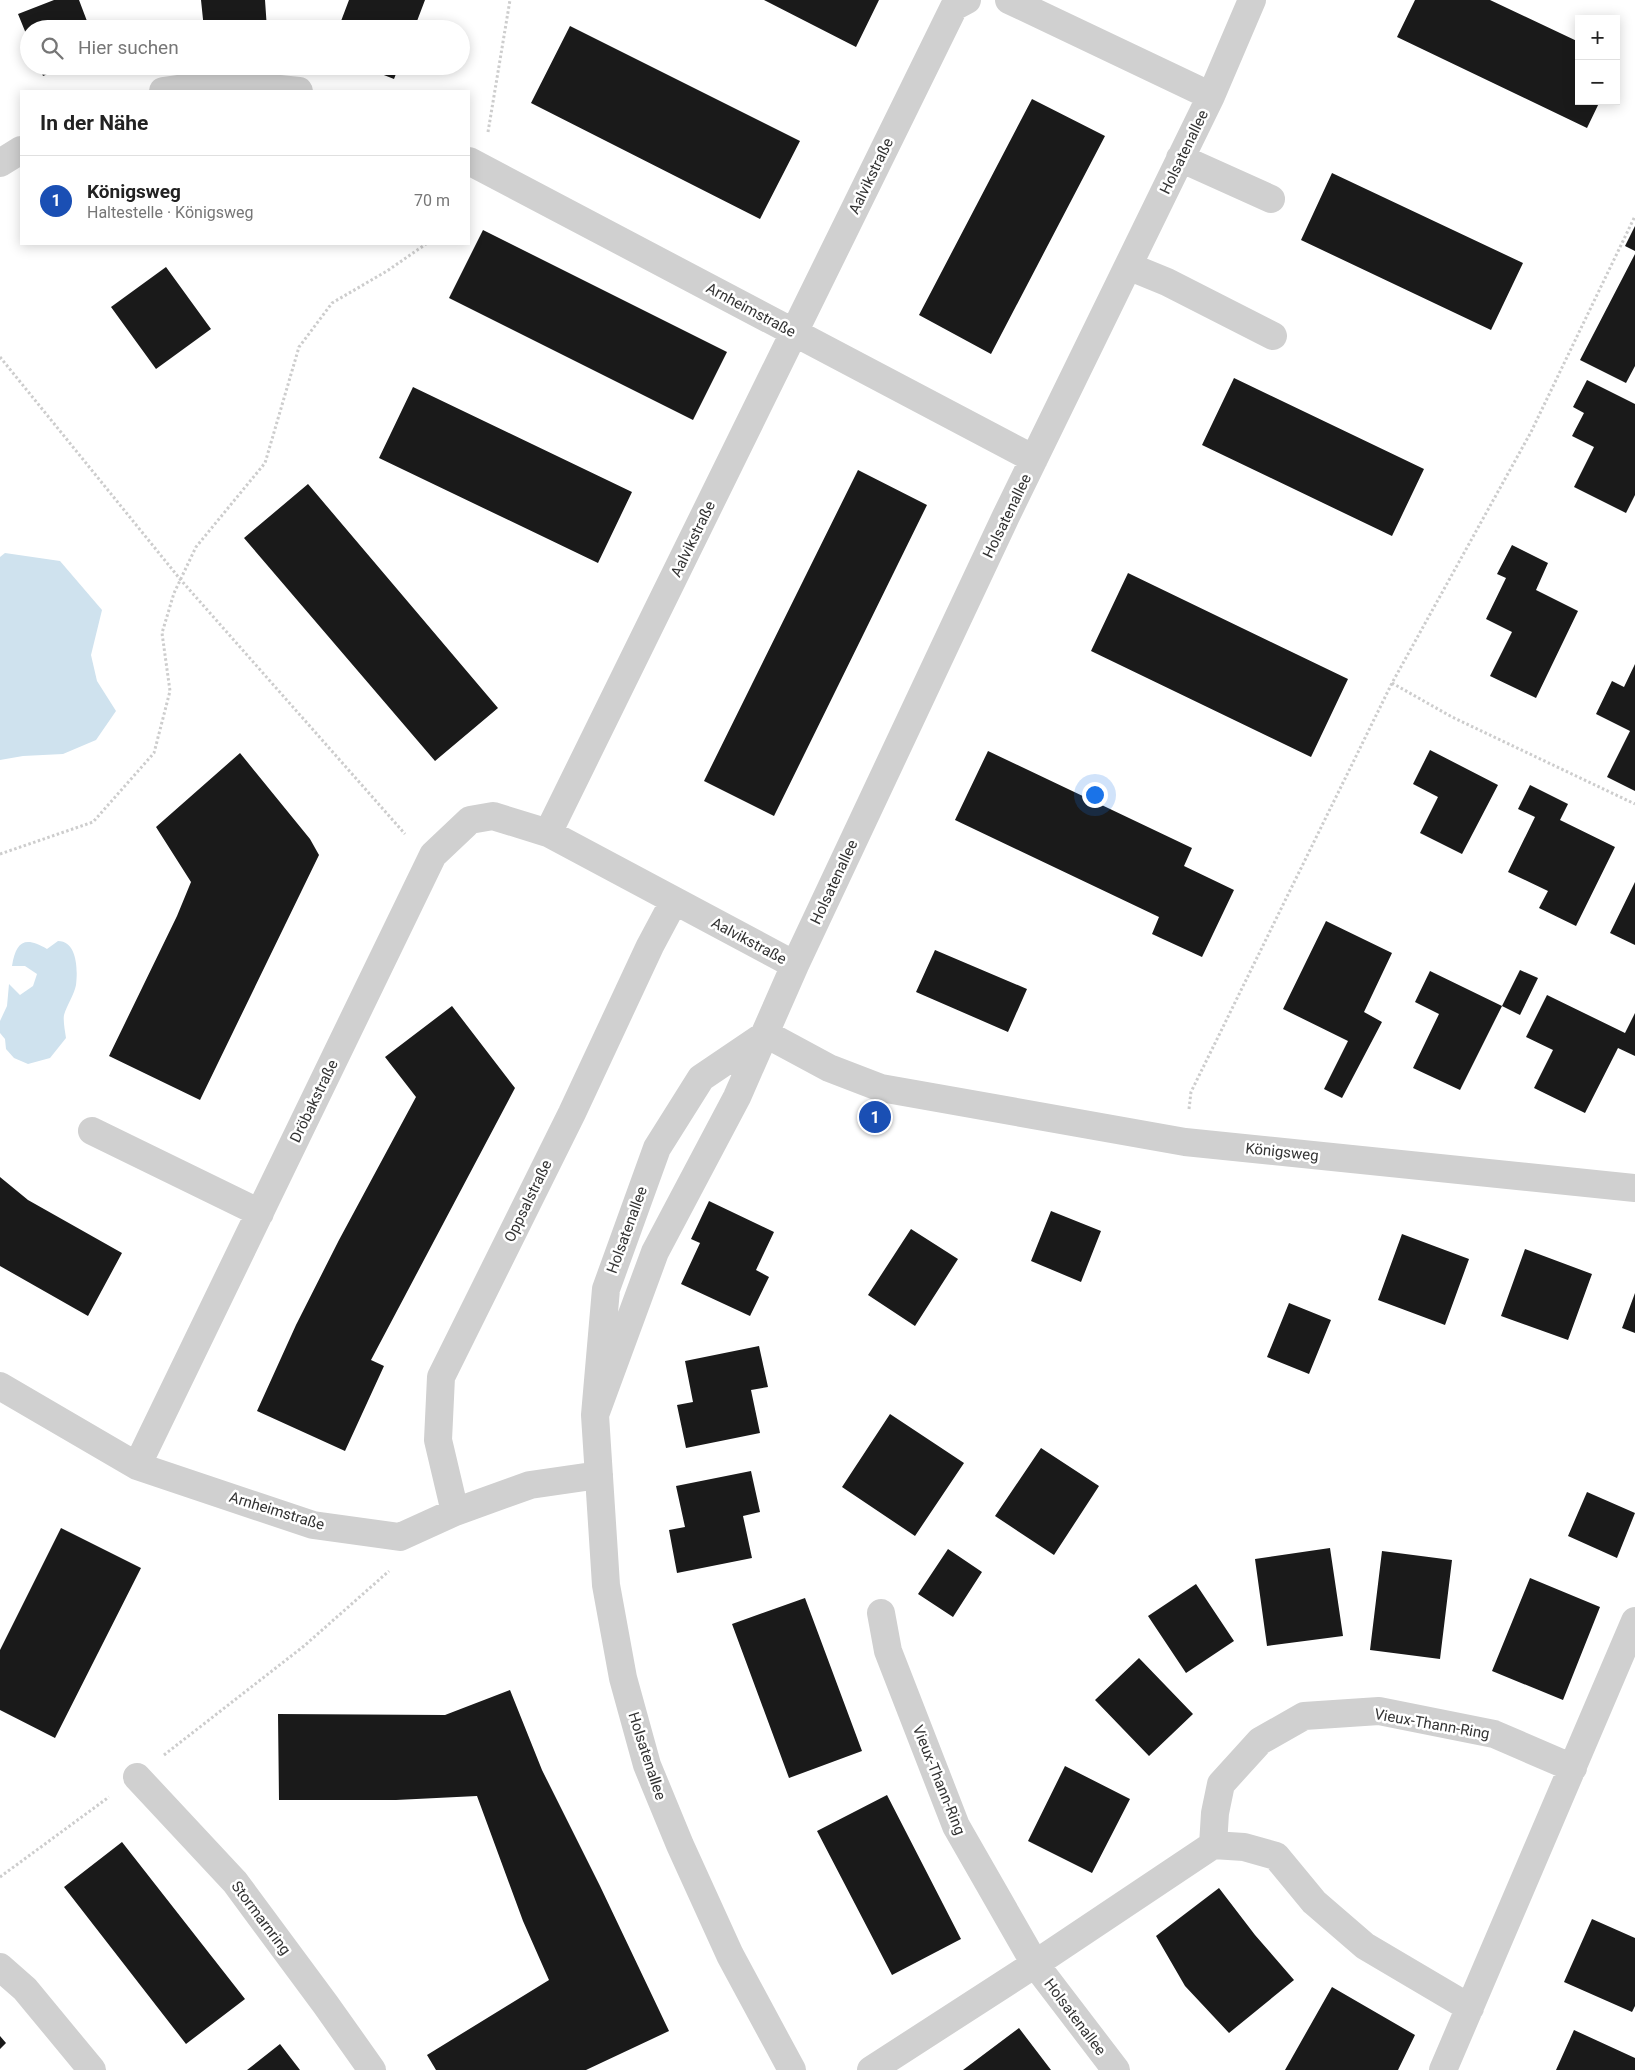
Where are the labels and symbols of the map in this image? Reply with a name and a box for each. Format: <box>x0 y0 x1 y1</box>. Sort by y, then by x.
street label: Holsatenallee <box>1156 107 1212 197</box>
street label: Aalvikstraße <box>845 135 897 217</box>
street label: Arnheimstraße <box>703 279 799 341</box>
street label: Holsatenallee <box>979 471 1035 561</box>
street label: Aalvikstraße <box>667 498 719 580</box>
your location <box>1082 782 1108 808</box>
street label: Holsatenallee <box>807 837 861 927</box>
street label: Aalvikstraße <box>708 914 790 968</box>
street label: Dröbakstraße <box>286 1057 342 1145</box>
pin: 1 <box>859 1098 891 1136</box>
street label: Königsweg <box>1245 1139 1319 1165</box>
street label: Oppsalstraße <box>500 1157 556 1245</box>
street label: Holsatenallee <box>603 1184 651 1276</box>
street label: Arnheimstraße <box>227 1488 327 1534</box>
street label: Vieux-Thann-Ring <box>1373 1705 1491 1743</box>
street label: Holsatenallee <box>624 1710 670 1802</box>
street label: Vieux-Thann-Ring <box>909 1723 969 1837</box>
street label: Stormarnring <box>228 1878 294 1958</box>
street label: Holsatenallee <box>1040 1975 1110 2059</box>

